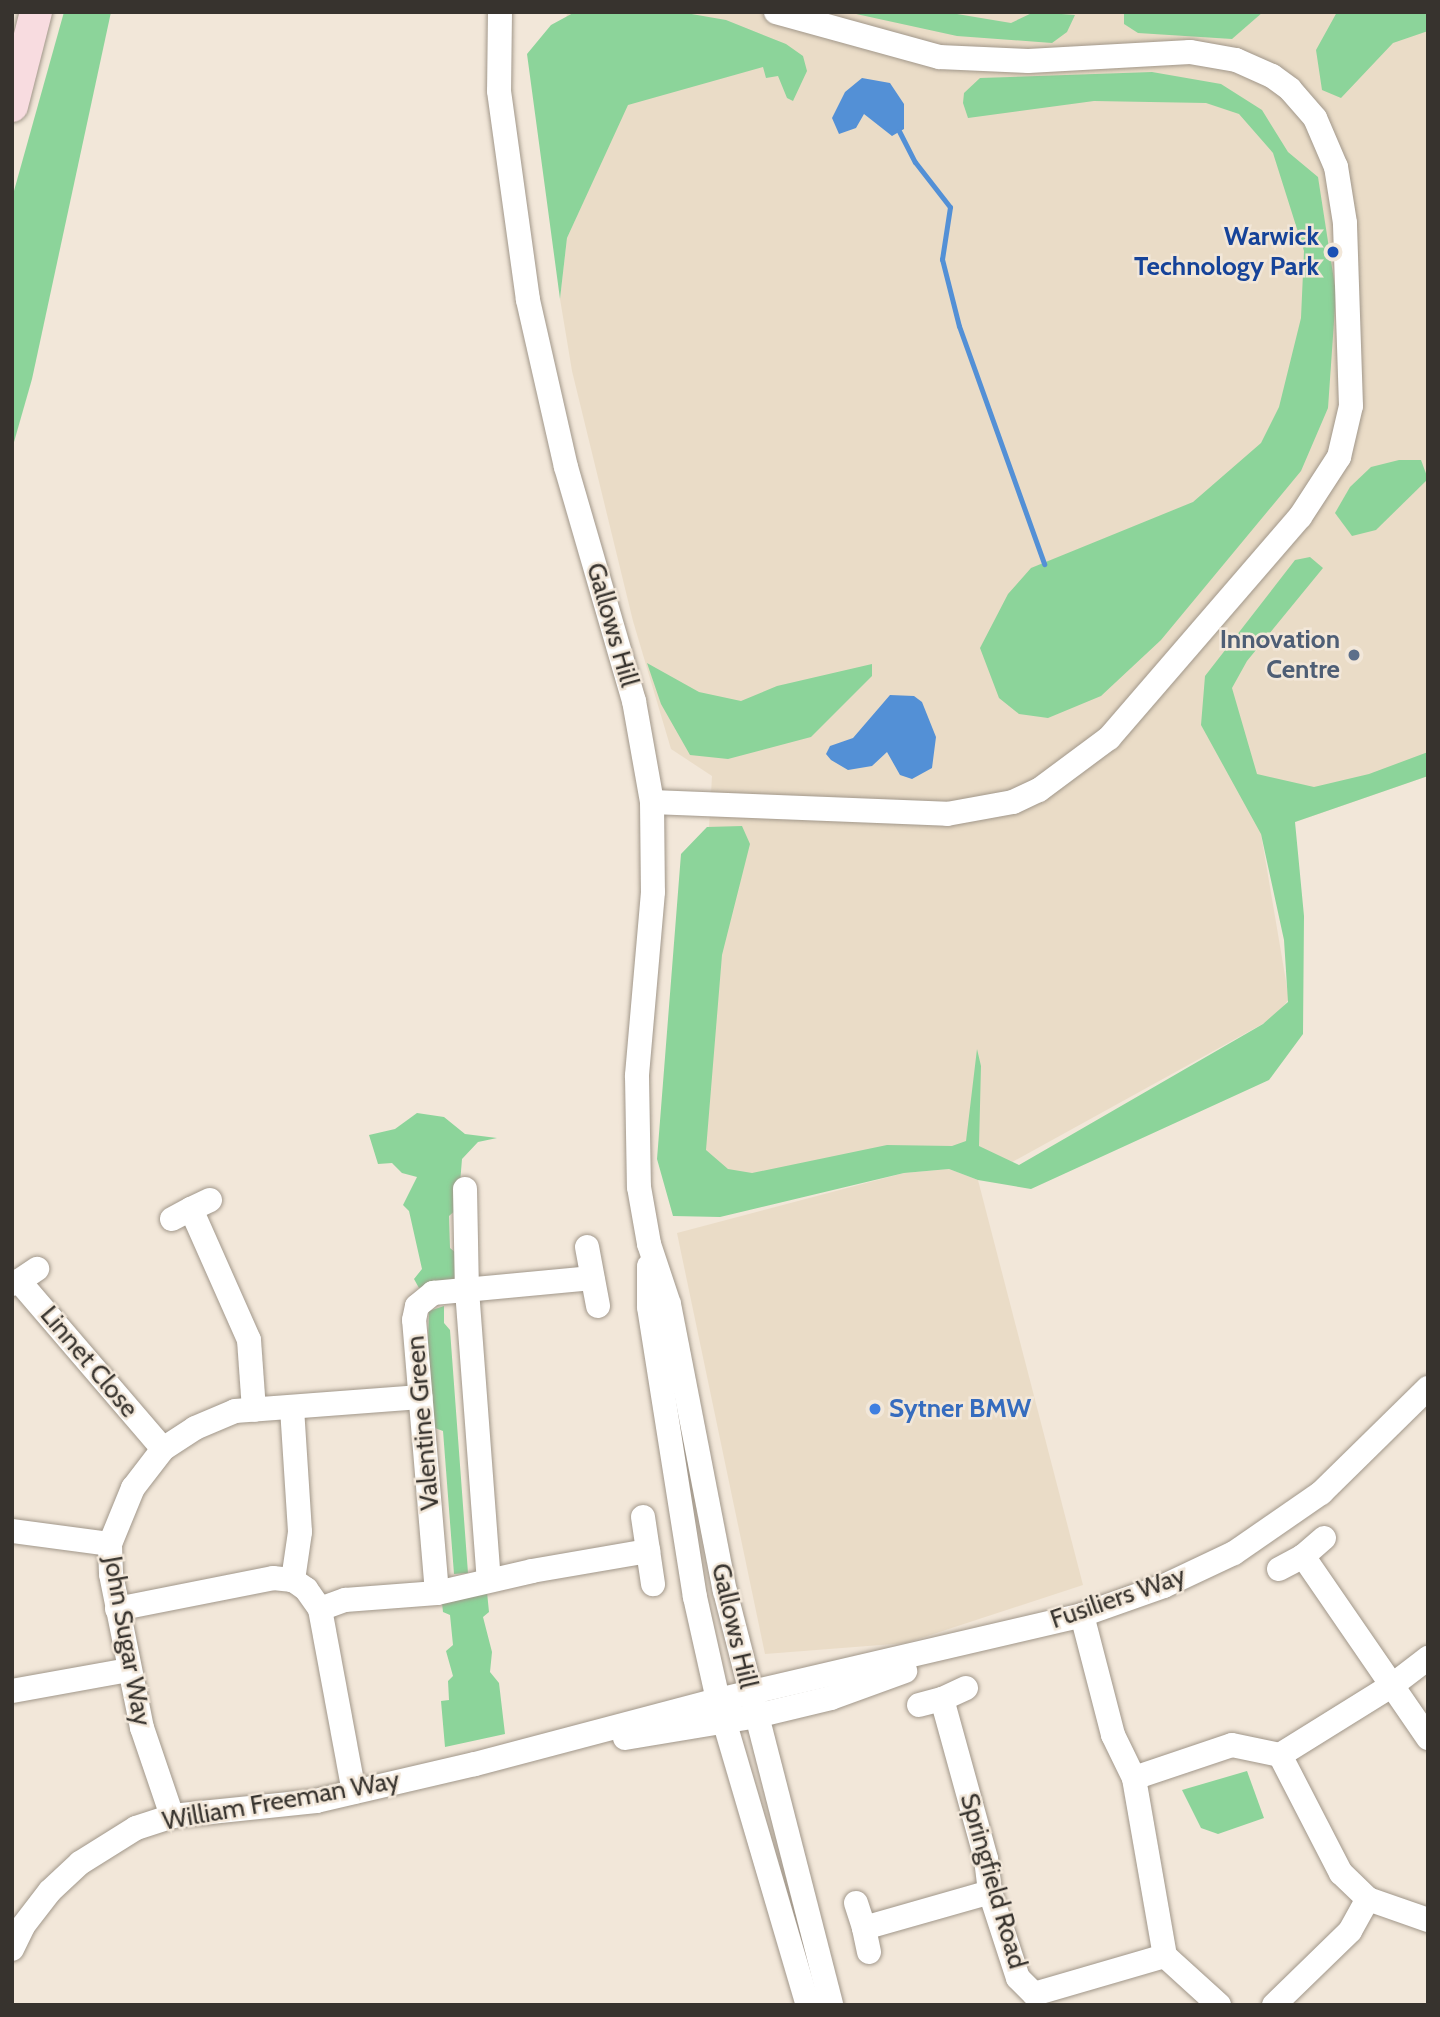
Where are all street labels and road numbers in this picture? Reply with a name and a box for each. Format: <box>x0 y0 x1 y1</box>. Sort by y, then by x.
street label: Gallows Hill <box>579 559 645 691</box>
street label: Linnet Close <box>33 1300 145 1424</box>
street label: Valentine Green <box>400 1334 446 1512</box>
street label: John Sugar Way <box>97 1554 157 1728</box>
street label: Gallows Hill <box>704 1560 764 1692</box>
street label: Fusiliers Way <box>1046 1560 1190 1636</box>
street label: William Freeman Way <box>160 1765 402 1837</box>
street label: Springfield Road <box>953 1790 1033 1972</box>

